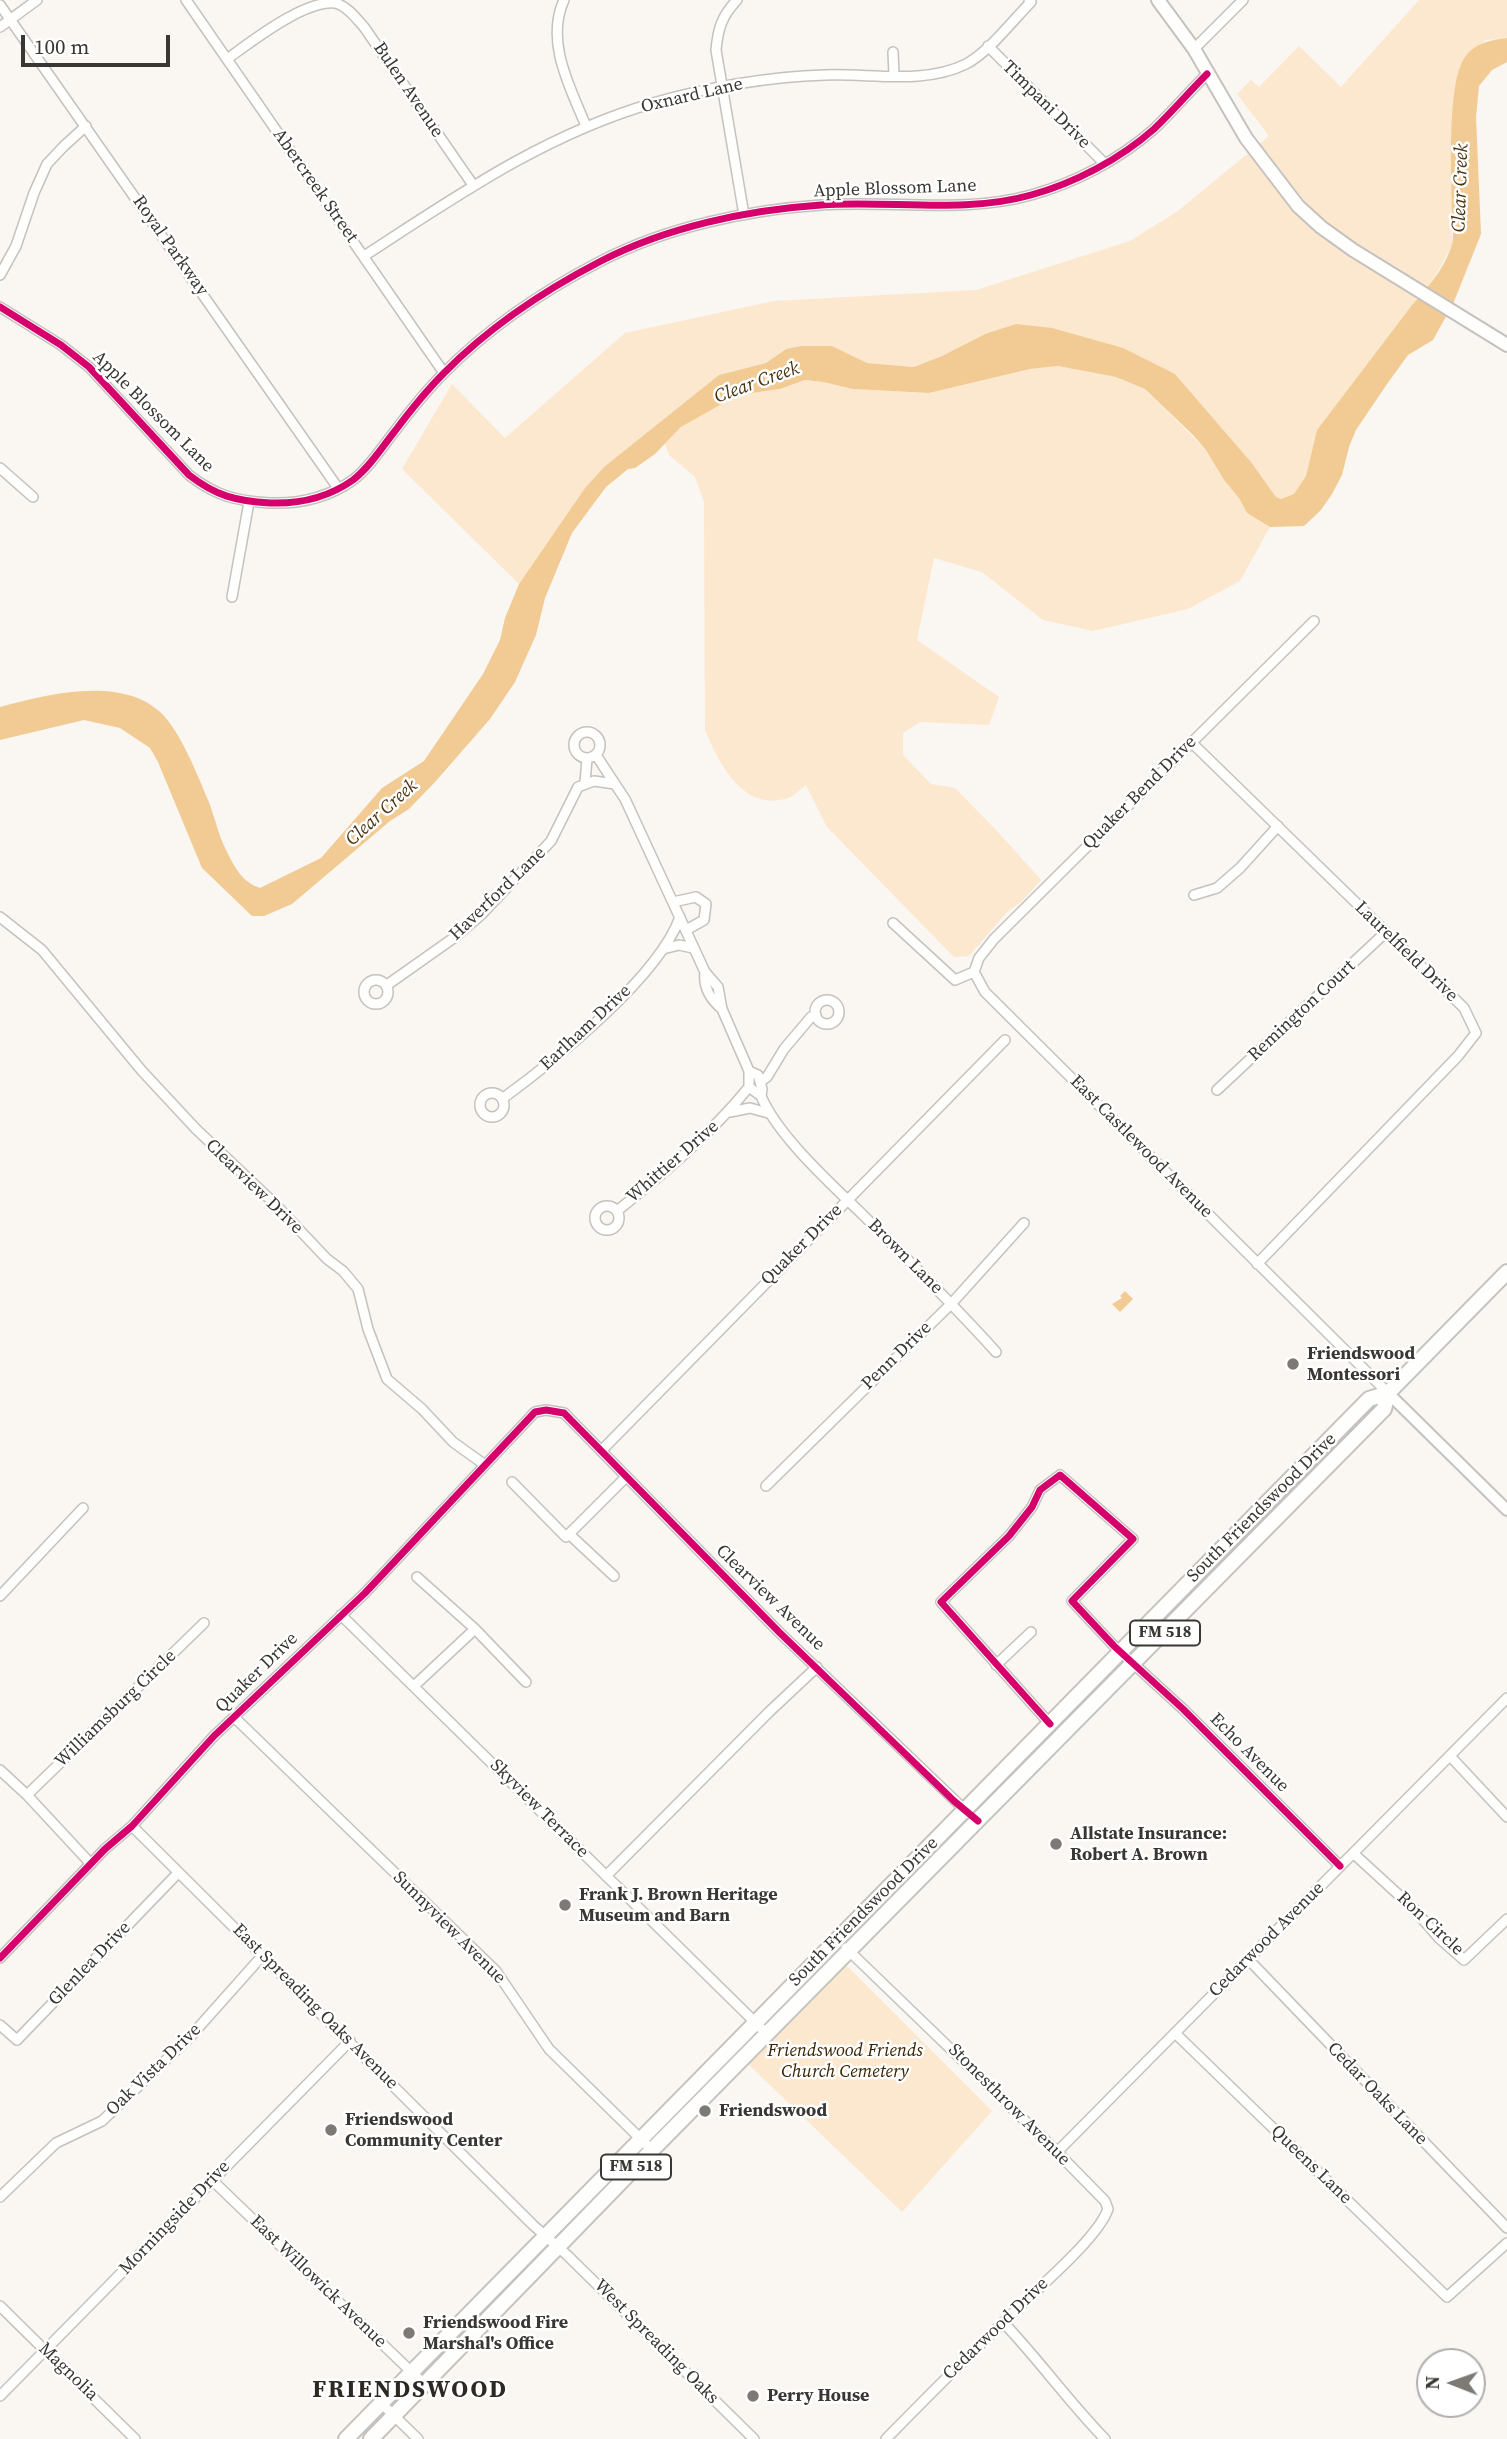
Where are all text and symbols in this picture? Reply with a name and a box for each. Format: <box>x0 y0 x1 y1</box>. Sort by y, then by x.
scale bar <box>24 21 173 65</box>
text: 100 m <box>34 32 89 61</box>
street label: Bulen Avenue <box>368 38 448 142</box>
street label: Timpani Drive <box>997 56 1095 154</box>
street label: Oxnard Lane <box>639 74 745 118</box>
street label: Abercreek Street <box>268 125 362 247</box>
water label: Clear Creek <box>1448 143 1474 233</box>
street label: Apple Blossom Lane <box>813 175 977 203</box>
street label: Royal Parkway <box>127 192 213 300</box>
street label: Apple Blossom Lane <box>88 347 218 477</box>
water label: Clear Creek <box>711 357 803 409</box>
street label: Quaker Bend Drive <box>1079 732 1201 854</box>
water label: Clear Creek <box>341 775 423 851</box>
street label: Haverford Lane <box>445 843 551 945</box>
street label: Laurelfield Drive <box>1350 897 1462 1007</box>
street label: Remington Court <box>1244 956 1360 1066</box>
street label: Earlham Drive <box>536 980 636 1076</box>
street label: East Castlewood Avenue <box>1065 1071 1217 1223</box>
street label: Whittier Drive <box>622 1116 724 1208</box>
street label: Clearview Drive <box>201 1135 307 1239</box>
street label: Quaker Drive <box>757 1200 847 1290</box>
street label: Brown Lane <box>863 1215 947 1299</box>
street label: Penn Drive <box>858 1317 936 1395</box>
place label: Friendswood Montessori <box>1307 1343 1415 1386</box>
marker: Friendswood Montessori <box>1285 1356 1301 1372</box>
street label: South Friendswood Drive <box>1183 1429 1341 1587</box>
street label: Clearview Avenue <box>711 1541 829 1655</box>
road number: FM 518 <box>1130 1620 1200 1646</box>
street label: Quaker Drive <box>211 1628 303 1718</box>
street label: Williamsburg Circle <box>51 1646 181 1772</box>
street label: Echo Avenue <box>1205 1709 1293 1797</box>
street label: Skyview Terrace <box>485 1755 593 1863</box>
place label: Allstate Insurance: Robert A. Brown <box>1070 1823 1227 1866</box>
street label: South Friendswood Drive <box>785 1833 943 1991</box>
marker: Allstate Insurance: Robert A. Brown <box>1048 1836 1064 1852</box>
street label: Sunnyview Avenue <box>388 1867 510 1989</box>
street label: Cedarwood Avenue <box>1205 1878 1329 2002</box>
place label: Frank J. Brown Heritage Museum and Barn <box>579 1884 778 1926</box>
street label: Ron Circle <box>1392 1888 1468 1960</box>
marker: Frank J. Brown Heritage Museum and Barn <box>557 1897 573 1913</box>
street label: Glenlea Drive <box>44 1917 136 2011</box>
street label: East Spreading Oaks Avenue <box>228 1920 402 2094</box>
street label: Oak Vista Drive <box>102 2019 206 2121</box>
street label: Cedar Oaks Lane <box>1322 2038 1432 2150</box>
street label: Stonesthrow Avenue <box>943 2039 1075 2171</box>
park label: Friendswood Friends Church Cemetery <box>767 2040 923 2082</box>
place label: Friendswood <box>719 2100 827 2122</box>
marker: Friendswood <box>697 2103 713 2119</box>
place label: Friendswood Community Center <box>345 2109 502 2152</box>
street label: Queens Lane <box>1266 2121 1356 2209</box>
marker: Friendswood Community Center <box>323 2122 339 2138</box>
road number: FM 518 <box>601 2154 671 2180</box>
street label: Morningside Drive <box>115 2157 235 2279</box>
street label: East Willowick Avenue <box>245 2211 391 2353</box>
street label: Cedarwood Drive <box>939 2273 1053 2385</box>
street label: West Spreading Oaks <box>589 2275 723 2409</box>
place label: Friendswood Fire Marshal's Office <box>423 2312 568 2354</box>
marker: Friendswood Fire Marshal's Office <box>401 2325 417 2341</box>
street label: Magnolia <box>34 2338 102 2406</box>
north arrow <box>1416 2348 1486 2418</box>
text: N <box>1419 2376 1445 2390</box>
district label: FRIENDSWOOD <box>314 2377 506 2405</box>
place label: Perry House <box>767 2385 870 2407</box>
marker: Perry House <box>745 2388 761 2404</box>

